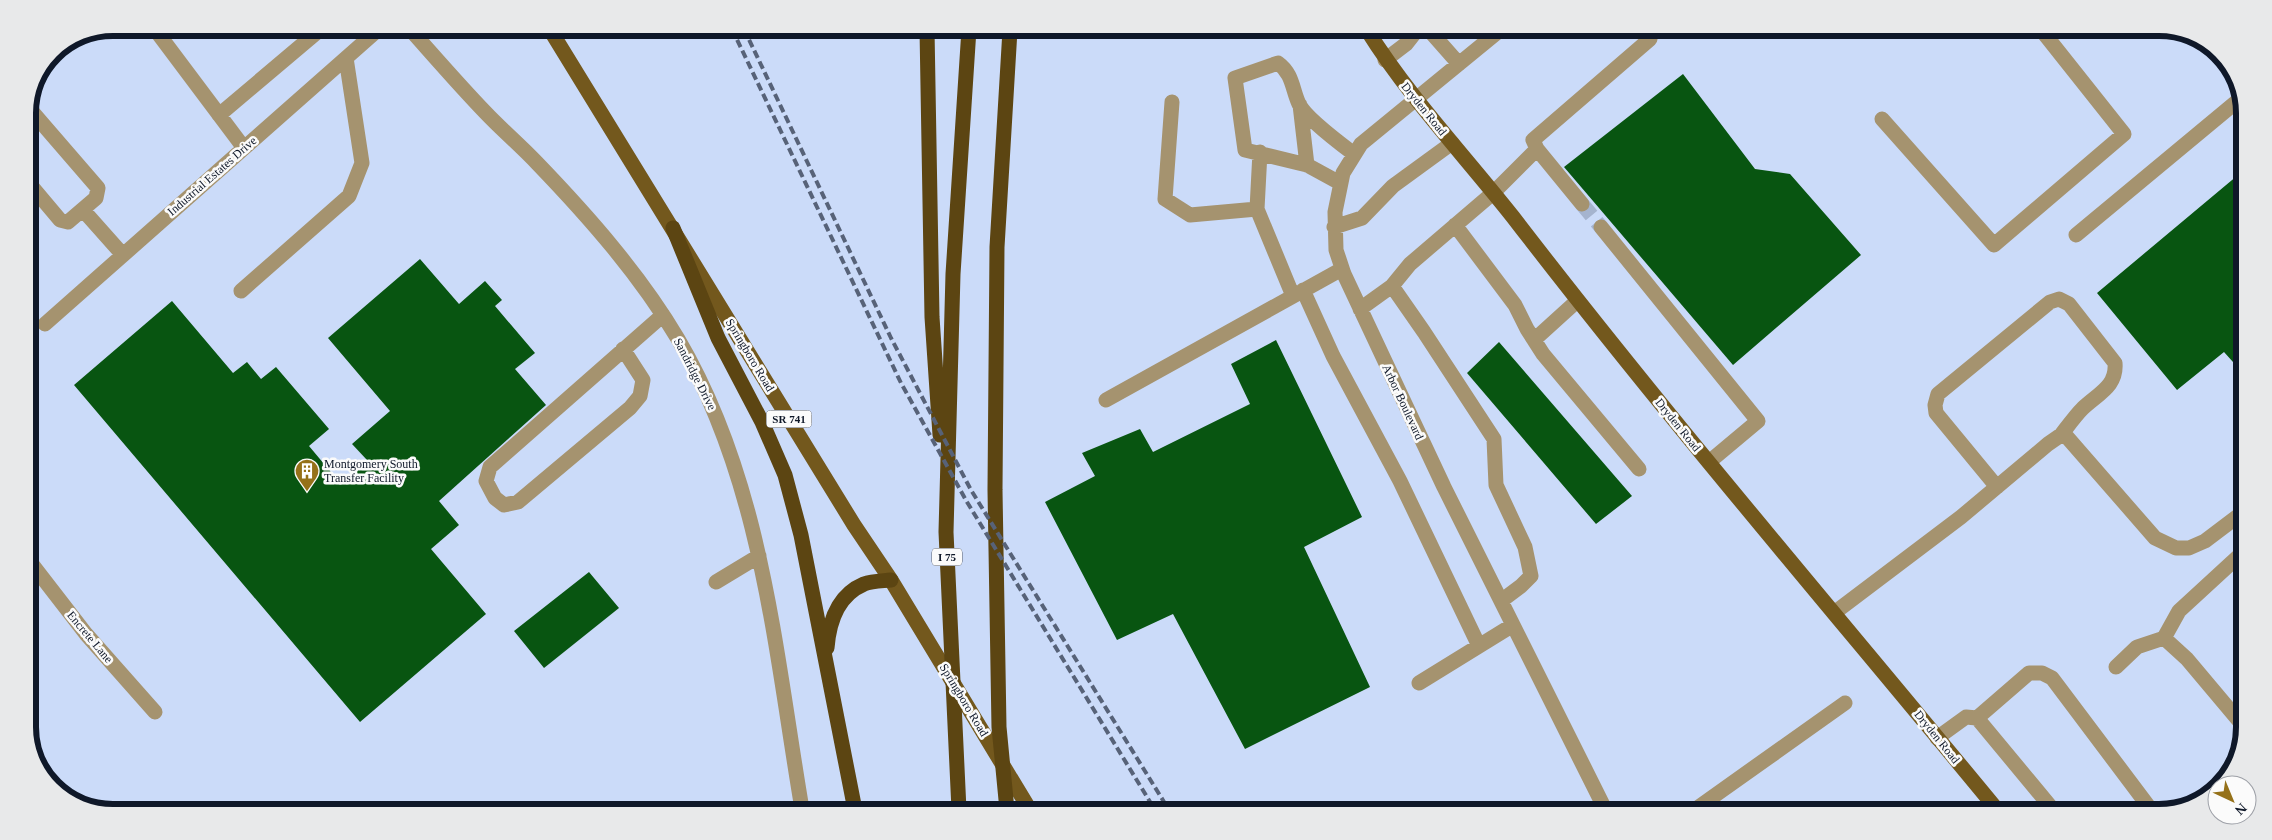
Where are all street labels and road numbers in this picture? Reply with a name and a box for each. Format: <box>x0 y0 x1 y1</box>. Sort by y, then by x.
street label: Dryden Road <box>1398 80 1450 138</box>
street label: Industrial Estates Drive <box>165 134 259 218</box>
street label: Springboro Road <box>723 316 777 394</box>
street label: Sandridge Drive <box>671 336 719 412</box>
street label: Arbor Boulevard <box>1379 362 1427 442</box>
street label: Dryden Road <box>1652 396 1704 454</box>
road number: SR 741 <box>766 410 812 428</box>
road number: I 75 <box>932 548 962 566</box>
street label: Encrete Lane <box>64 608 116 666</box>
street label: Springboro Road <box>937 661 991 739</box>
street label: Dryden Road <box>1911 708 1963 766</box>

